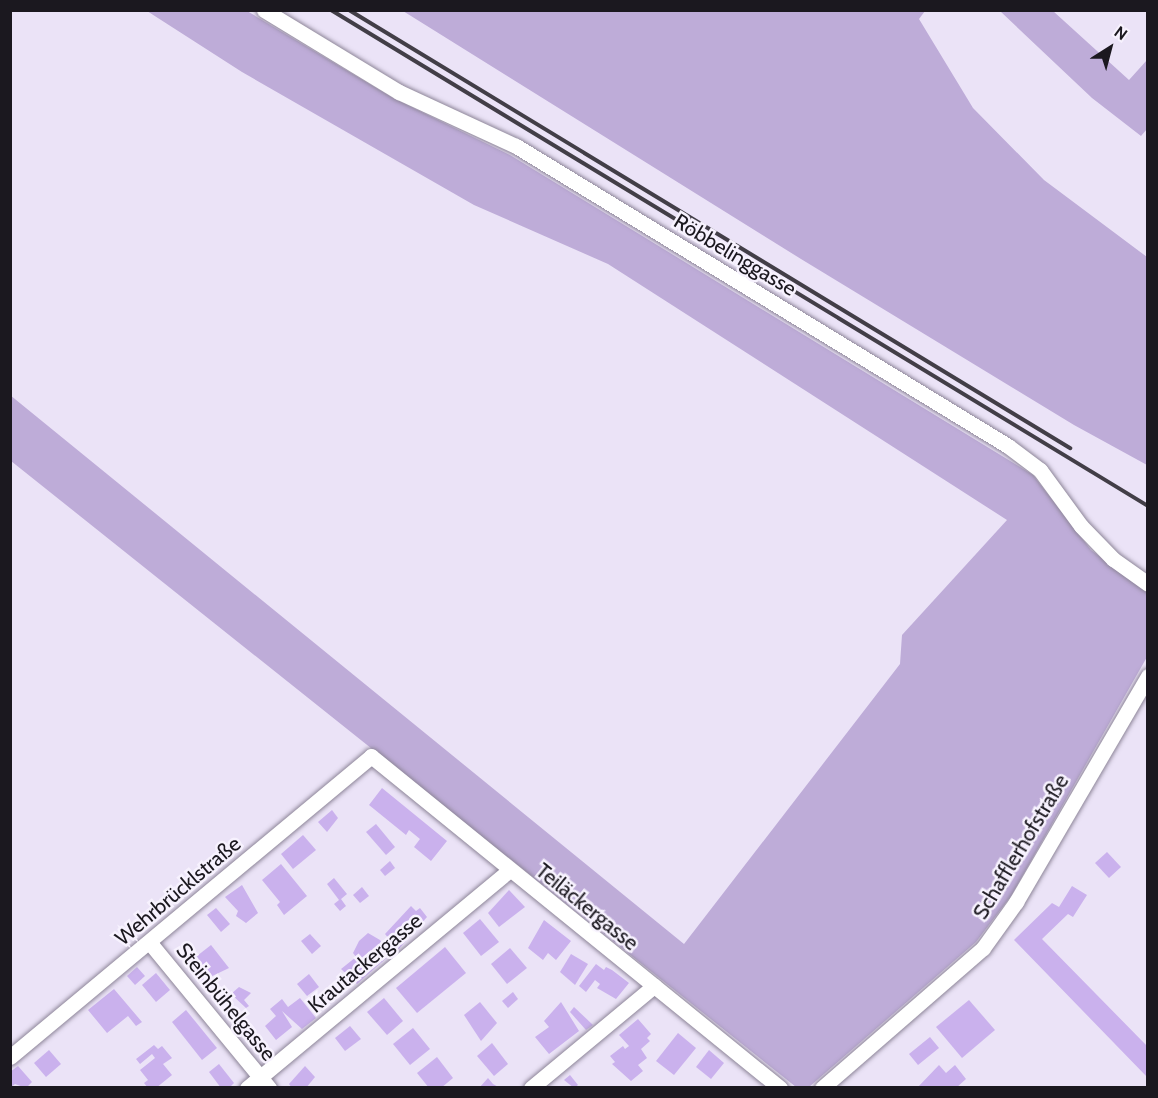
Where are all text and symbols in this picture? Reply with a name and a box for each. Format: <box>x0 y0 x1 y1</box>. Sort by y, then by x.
north arrow <box>1080 18 1140 78</box>
text: N <box>1111 22 1131 44</box>
street label: Röbbelinggasse <box>669 209 801 301</box>
street label: Schafflerhofstraße <box>968 770 1074 924</box>
street label: Wehrbrücklstraße <box>110 831 246 951</box>
street label: Teiläckergasse <box>531 858 643 956</box>
street label: Krautackergasse <box>303 908 427 1018</box>
street label: Steinbühelgasse <box>171 938 281 1066</box>

